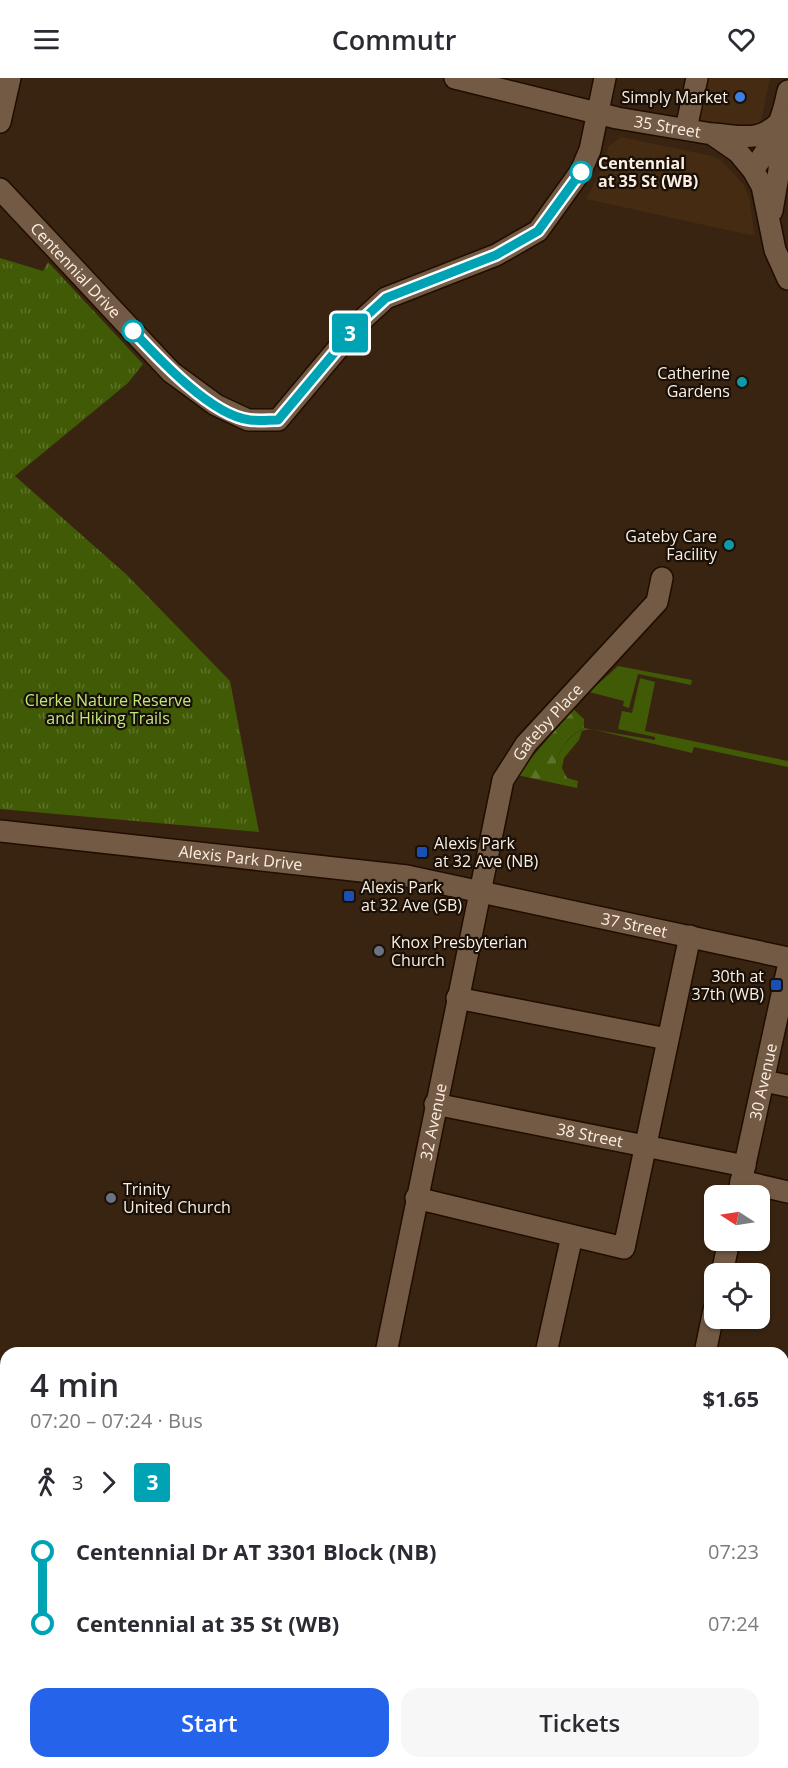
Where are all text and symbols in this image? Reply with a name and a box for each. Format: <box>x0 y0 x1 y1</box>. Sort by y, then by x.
text: Commutr <box>332 21 456 58</box>
icon: menu <box>30 23 63 56</box>
icon: heart <box>725 23 758 56</box>
place label: Simply Market <box>621 86 728 108</box>
marker: Simply Market <box>733 90 747 104</box>
street label: 35 Street <box>632 110 703 143</box>
place label: Centennial at 35 St (WB) <box>598 152 698 192</box>
marker: Centennial at 35 St (WB) <box>570 161 592 183</box>
street label: Centennial Drive <box>26 217 126 323</box>
line badge: 3 <box>330 314 370 352</box>
text: 3 <box>344 319 356 347</box>
unlabelled marker <box>122 320 144 342</box>
place label: Catherine Gardens <box>657 362 730 402</box>
marker: Catherine Gardens <box>735 375 749 389</box>
place label: Gateby Care Facility <box>625 525 718 565</box>
marker: Gateby Care Facility <box>722 538 736 552</box>
street label: Gateby Place <box>507 679 587 765</box>
park label: Clerke Nature Reserve and Hiking Trails <box>25 689 191 729</box>
place label: Alexis Park at 32 Ave (NB) <box>434 832 539 872</box>
street label: Alexis Park Drive <box>178 840 303 875</box>
marker: Alexis Park at 32 Ave (NB) <box>415 845 429 859</box>
place label: Alexis Park at 32 Ave (SB) <box>361 876 462 916</box>
marker: Alexis Park at 32 Ave (SB) <box>342 889 356 903</box>
street label: 37 Street <box>599 907 670 943</box>
place label: Knox Presbyterian Church <box>391 931 527 971</box>
marker: Knox Presbyterian Church <box>372 944 386 958</box>
place label: 30th at 37th (WB) <box>691 965 764 1005</box>
marker: 30th at 37th (WB) <box>769 978 783 992</box>
street label: 30 Avenue <box>744 1041 782 1122</box>
street label: 32 Avenue <box>415 1081 452 1162</box>
street label: 38 Street <box>555 1118 625 1152</box>
place label: Trinity United Church <box>123 1178 231 1218</box>
north arrow <box>704 1185 770 1251</box>
map controls <box>704 1185 770 1329</box>
marker: Trinity United Church <box>104 1191 118 1205</box>
button: locate <box>704 1263 770 1329</box>
text: 4 min <box>30 1362 119 1407</box>
text: $1.65 <box>702 1383 759 1413</box>
text: 07:20 – 07:24 · Bus <box>30 1407 203 1434</box>
icon: walk <box>30 1466 63 1499</box>
icon: forward <box>92 1466 125 1499</box>
text: 3 <box>146 1468 158 1496</box>
text: 3 <box>72 1469 83 1496</box>
text: Centennial Dr AT 3301 Block (NB) <box>76 1536 436 1566</box>
text: 07:23 <box>708 1538 759 1565</box>
text: Centennial at 35 St (WB) <box>76 1608 339 1638</box>
text: 07:24 <box>708 1610 759 1637</box>
button: Start <box>30 1688 389 1757</box>
button: Tickets <box>401 1688 759 1757</box>

